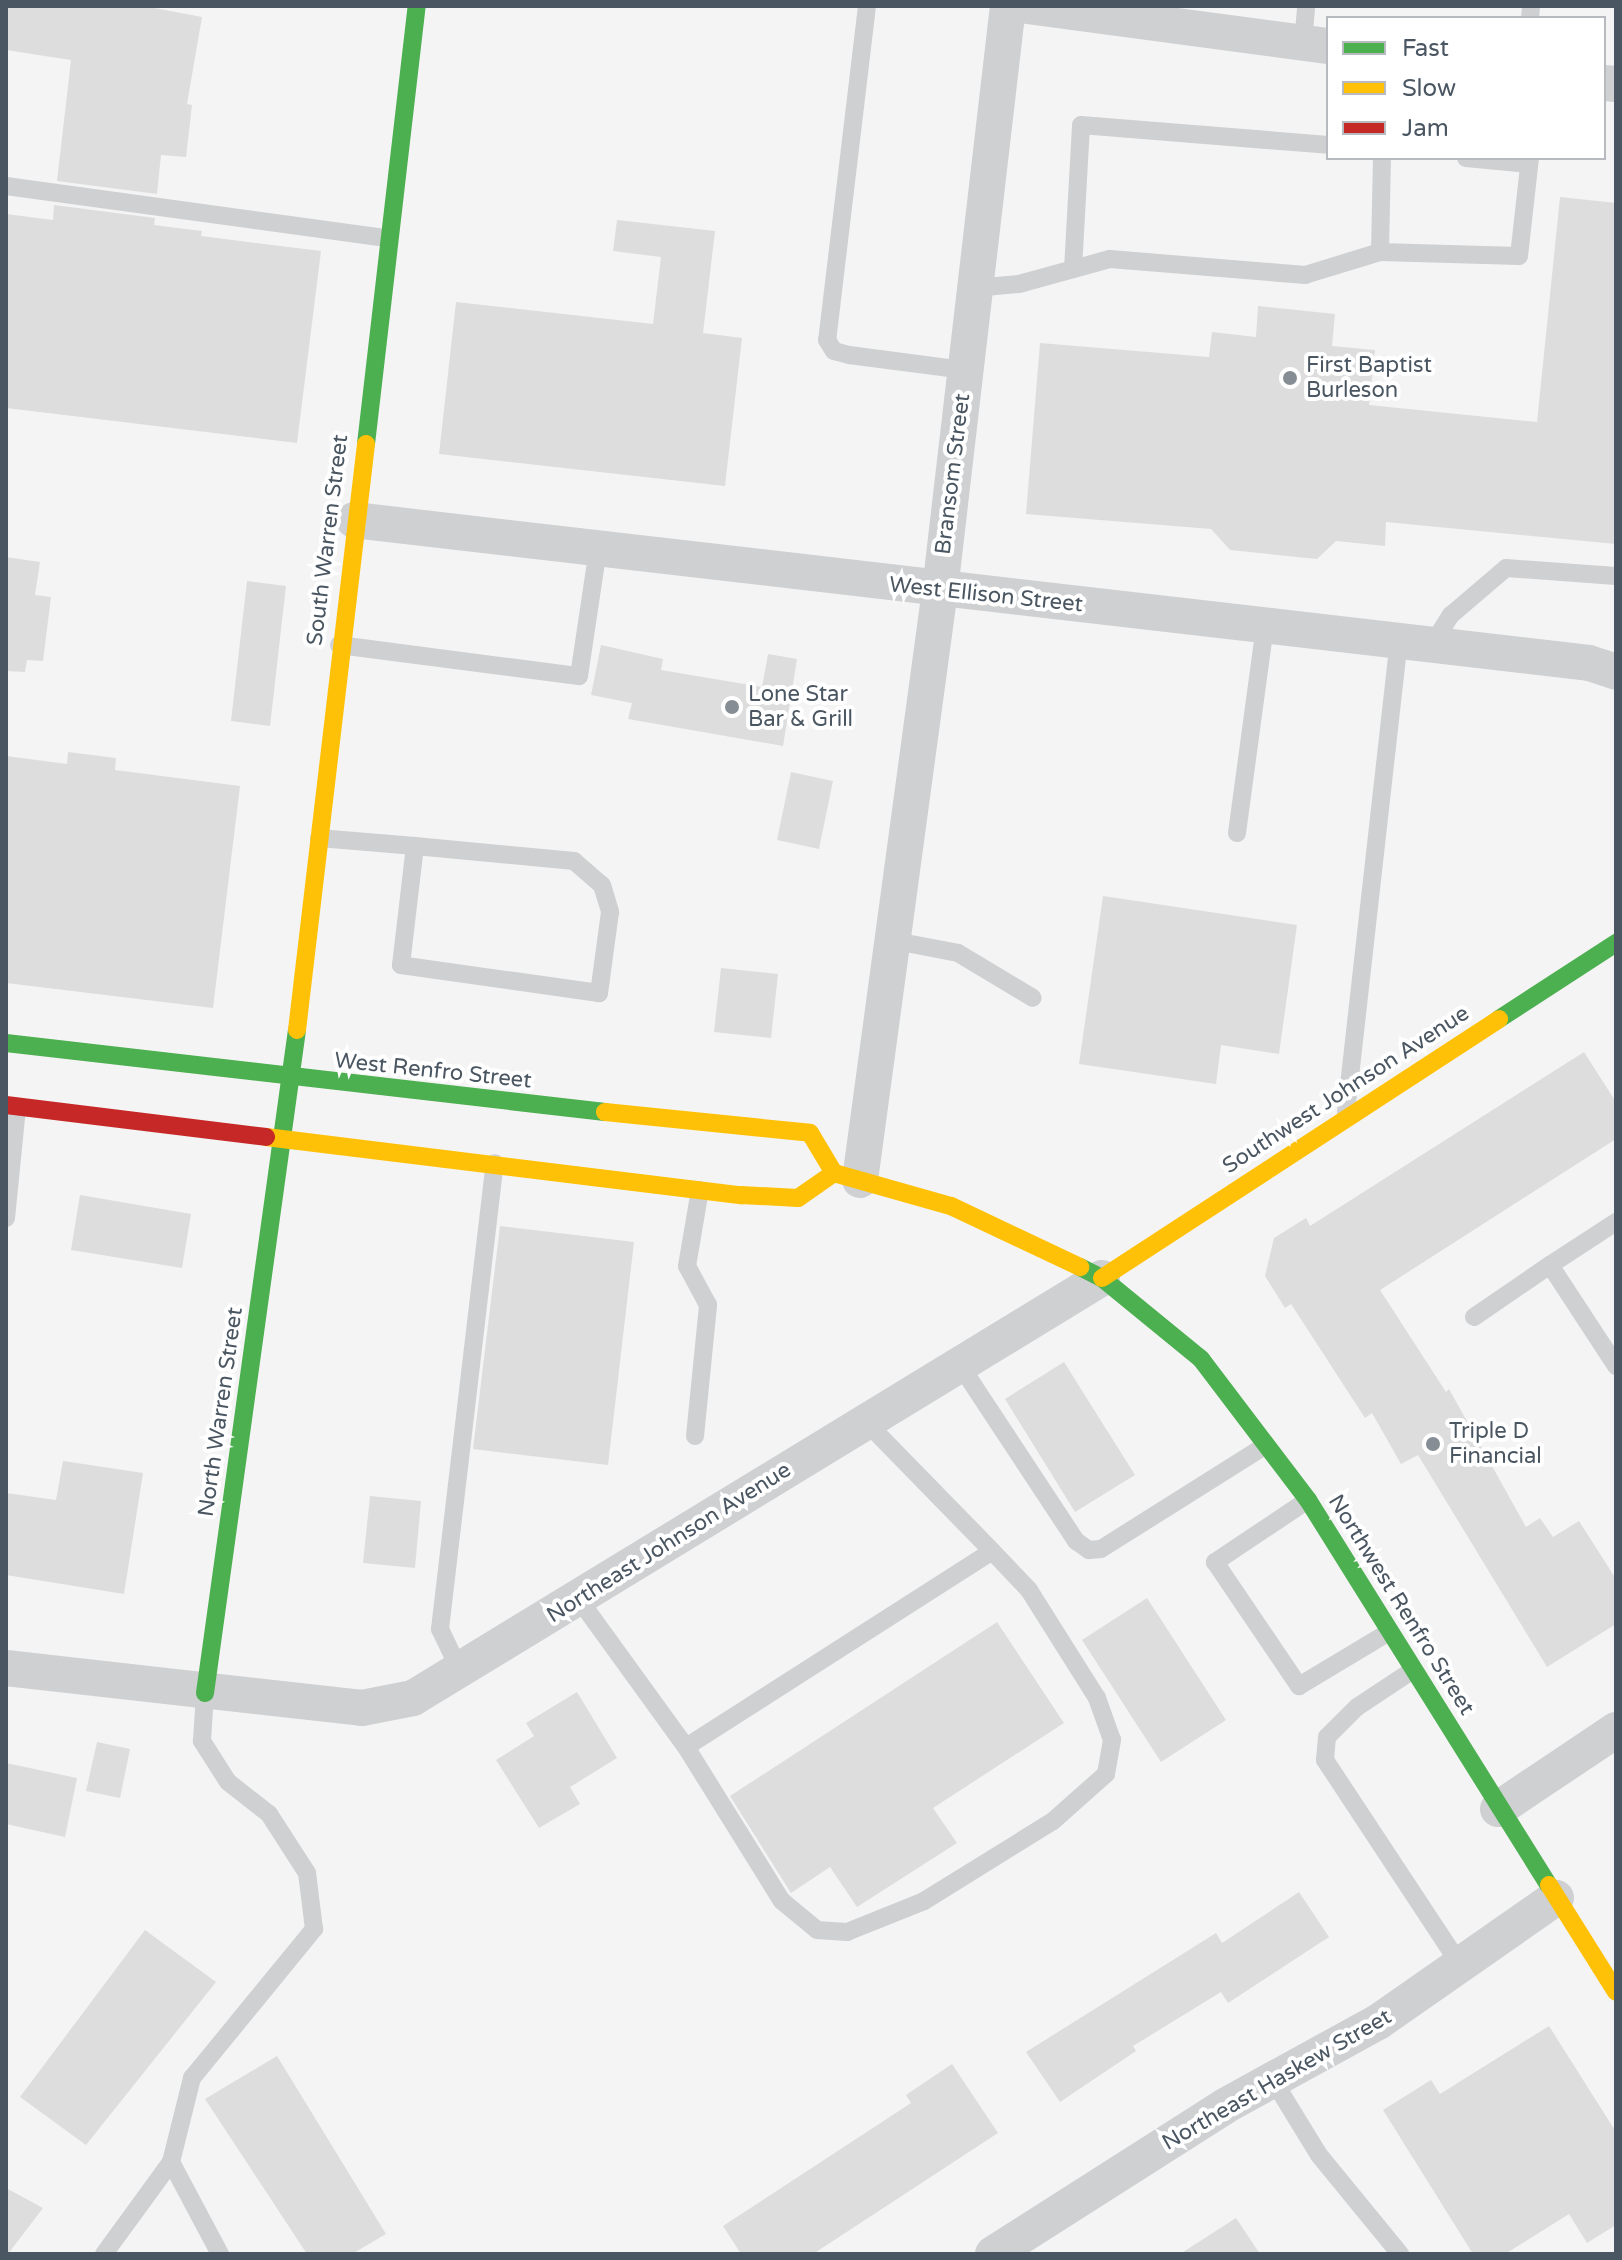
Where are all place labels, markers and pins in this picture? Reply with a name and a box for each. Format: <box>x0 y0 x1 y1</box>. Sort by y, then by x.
place label: First Baptist Burleson <box>1306 352 1432 404</box>
marker: First Baptist Burleson <box>1281 369 1299 387</box>
place label: Lone Star Bar & Grill <box>748 681 853 732</box>
marker: Lone Star Bar & Grill <box>723 698 741 716</box>
place label: Triple D Financial <box>1449 1418 1542 1470</box>
marker: Triple D Financial <box>1424 1435 1442 1453</box>

